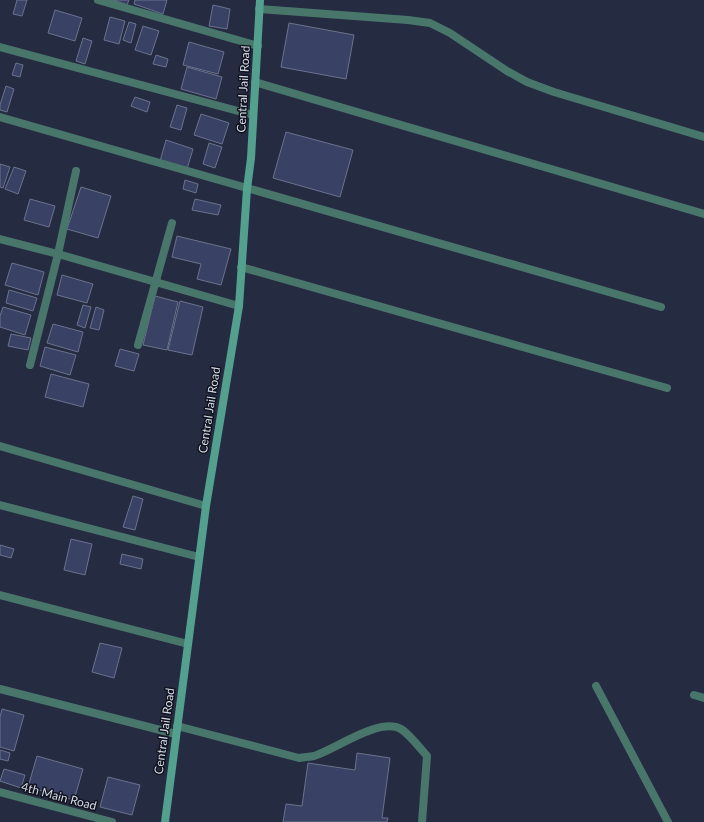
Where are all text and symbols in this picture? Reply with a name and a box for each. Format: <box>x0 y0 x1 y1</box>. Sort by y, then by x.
street label: Central Jail Road <box>233 45 253 133</box>
street label: Central Jail Road <box>195 366 223 454</box>
street label: Central Jail Road <box>151 687 177 775</box>
street label: 4th Main Road <box>20 779 98 813</box>

